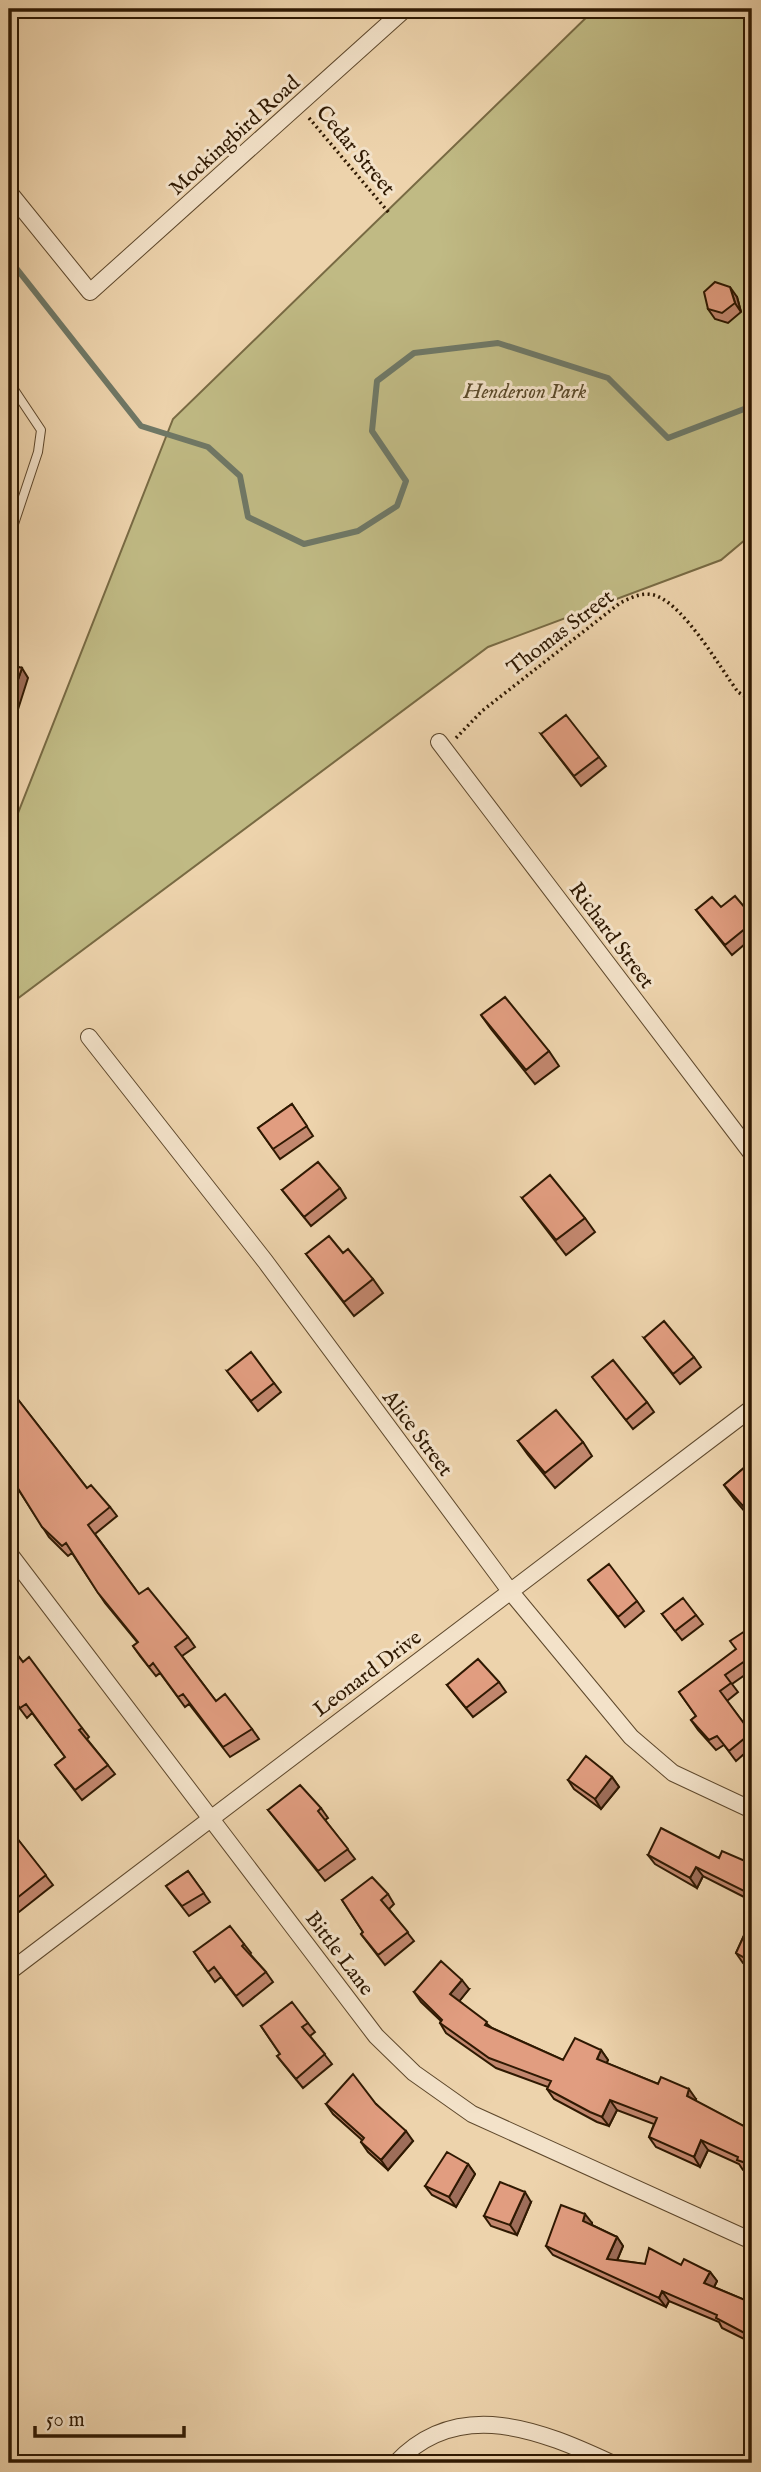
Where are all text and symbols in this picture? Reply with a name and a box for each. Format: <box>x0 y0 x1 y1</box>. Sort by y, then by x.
street label: Mockingbird Road <box>164 70 307 202</box>
street label: Cedar Street <box>309 100 400 202</box>
park label: Henderson Park <box>463 379 587 406</box>
street label: Thomas Street <box>502 584 620 682</box>
street label: Richard Street <box>562 877 660 994</box>
street label: Alice Street <box>375 1385 458 1482</box>
street label: Leonard Drive <box>308 1624 428 1724</box>
street label: Bittle Lane <box>298 1906 379 2002</box>
scale bar <box>35 2395 184 2439</box>
text: 50 m <box>46 2407 85 2434</box>

